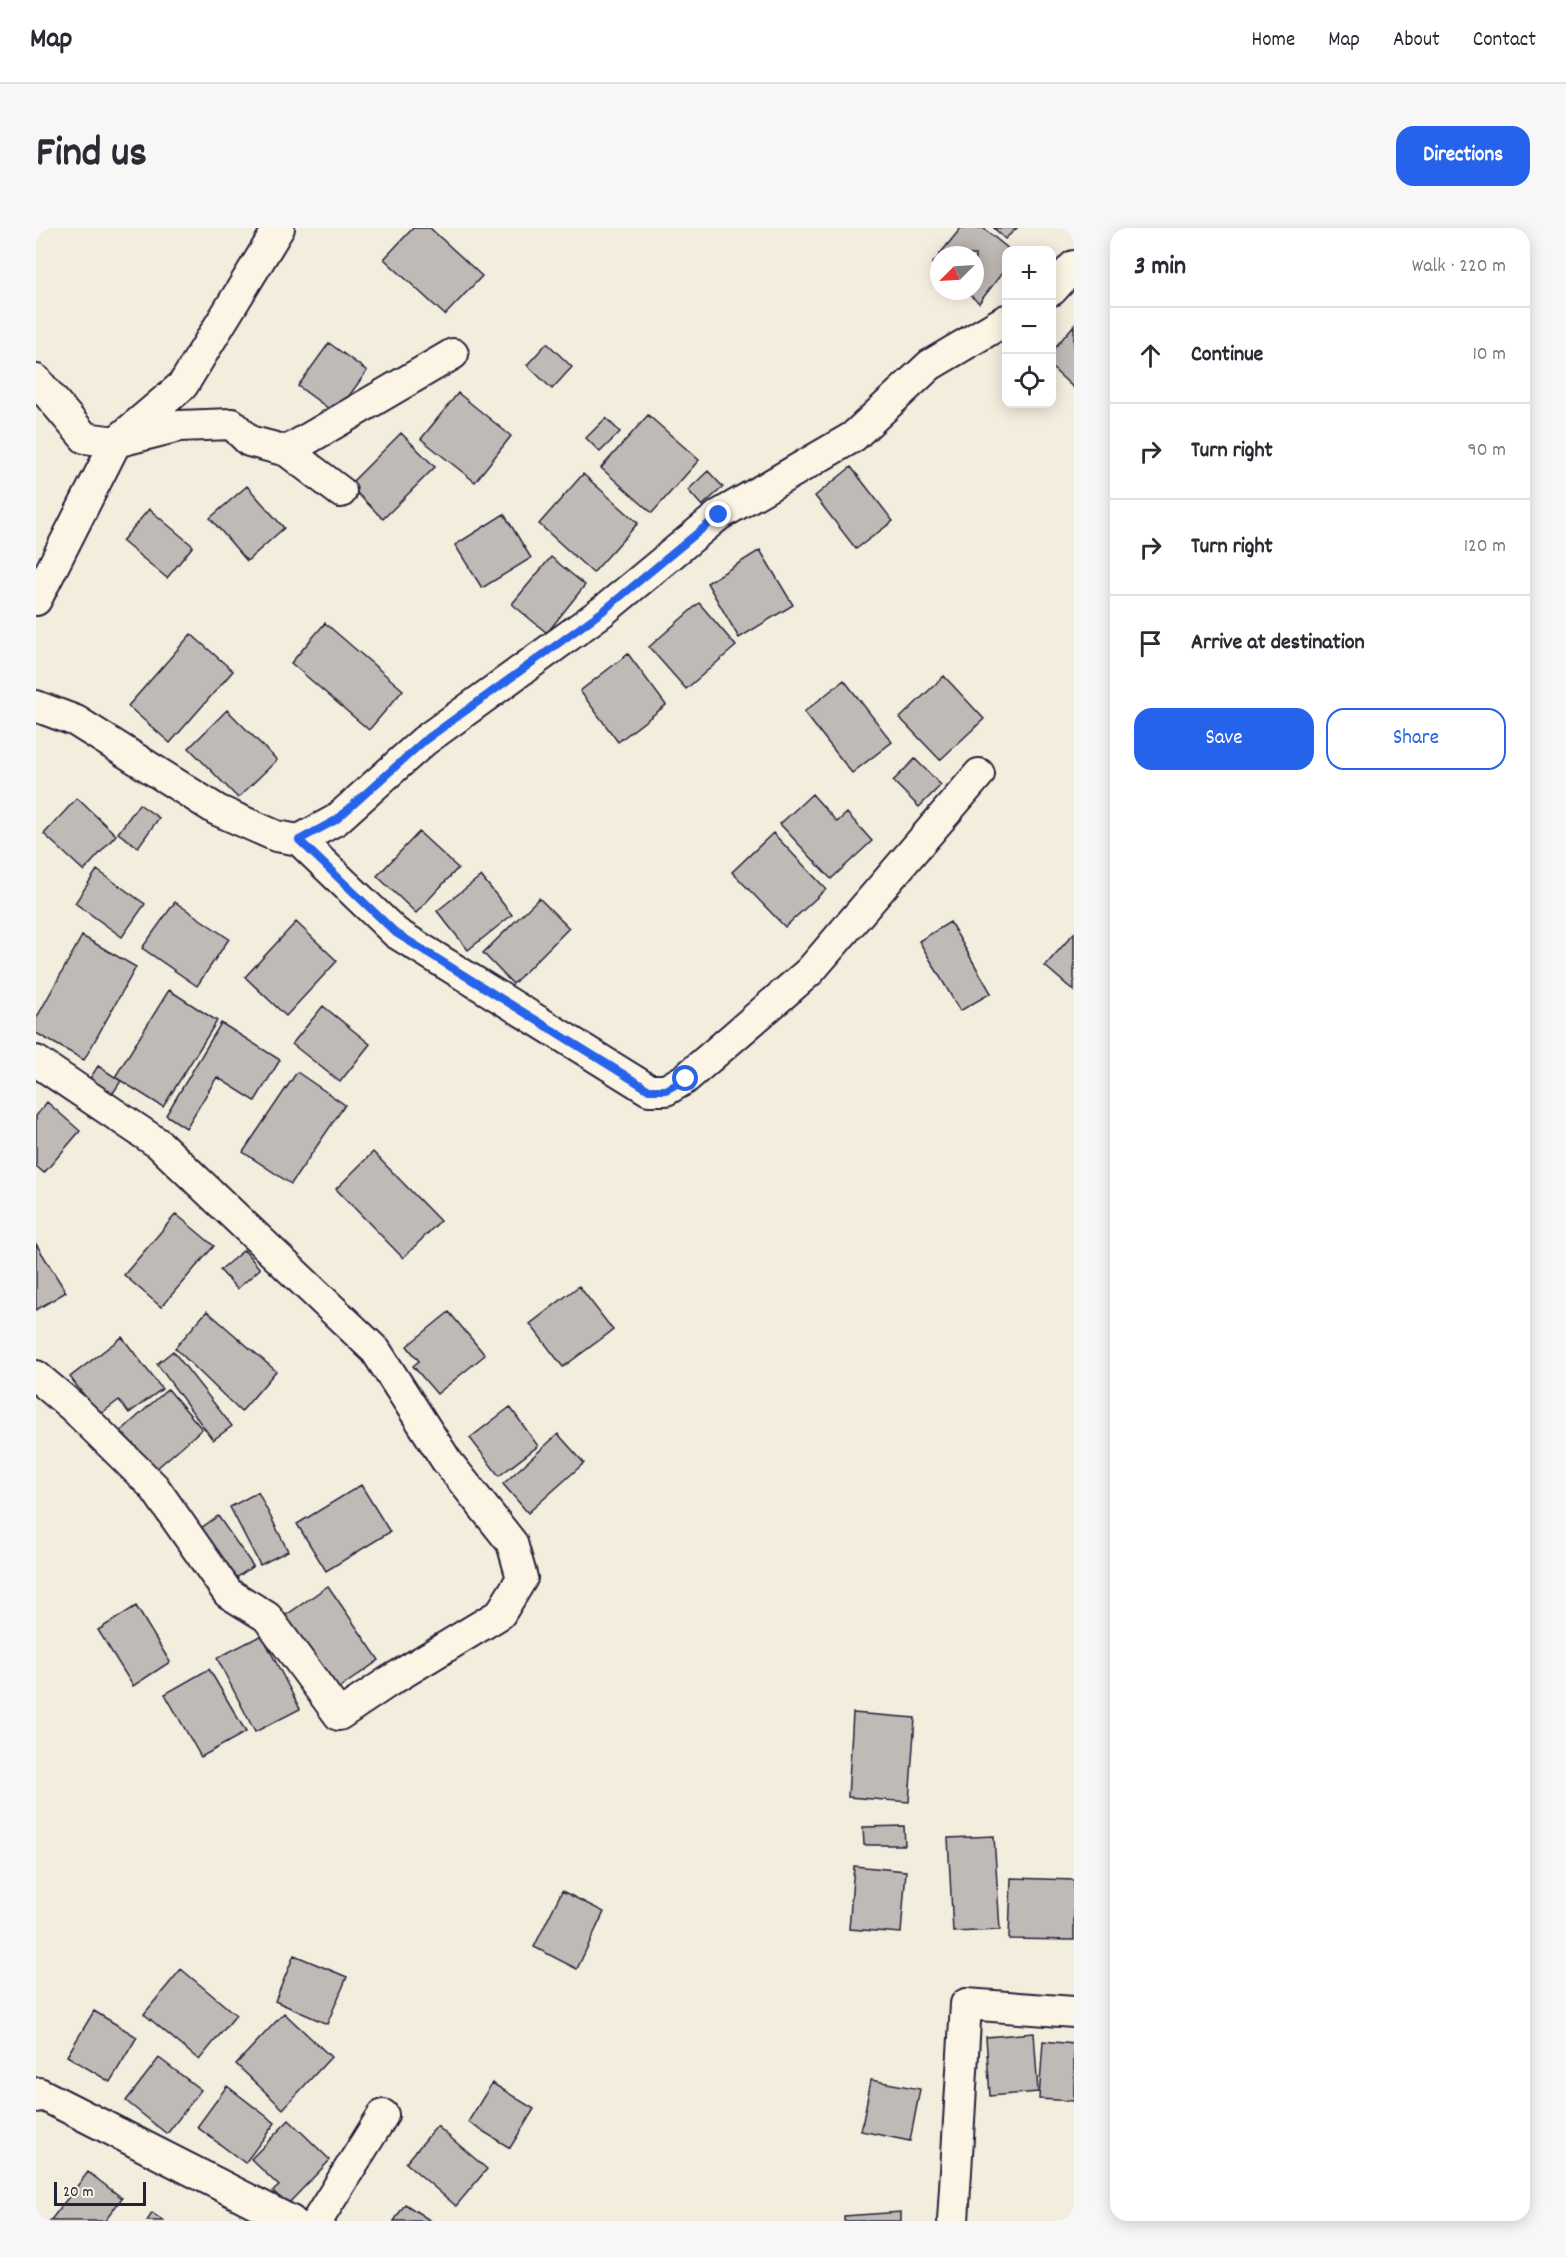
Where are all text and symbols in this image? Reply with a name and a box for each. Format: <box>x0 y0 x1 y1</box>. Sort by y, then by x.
text: Map <box>30 21 72 61</box>
text: Home <box>1251 26 1295 56</box>
text: Map <box>1328 26 1360 56</box>
text: About <box>1393 26 1440 56</box>
text: Contact <box>1473 26 1536 56</box>
text: Find us <box>36 126 147 186</box>
button: Directions <box>1396 126 1530 186</box>
north arrow <box>930 246 984 300</box>
map controls <box>1002 246 1056 408</box>
button: + <box>1002 246 1056 300</box>
text: 3 min <box>1134 249 1186 286</box>
text: Walk · 220 m <box>1412 253 1506 281</box>
button: − <box>1002 300 1056 354</box>
icon: ahead <box>1134 339 1167 372</box>
text: Continue <box>1191 340 1263 371</box>
text: 10 m <box>1472 341 1506 369</box>
button: locate <box>1002 354 1056 408</box>
icon: right <box>1134 435 1167 468</box>
text: Turn right <box>1191 436 1273 467</box>
text: 90 m <box>1468 437 1506 465</box>
route end <box>705 501 731 527</box>
icon: right <box>1134 531 1167 564</box>
text: Turn right <box>1191 532 1273 563</box>
text: 120 m <box>1464 533 1506 561</box>
icon: arrive <box>1134 627 1167 660</box>
text: Arrive at destination <box>1191 628 1365 659</box>
button: Save <box>1134 708 1314 770</box>
button: Share <box>1326 708 1506 770</box>
route start <box>672 1065 698 1091</box>
scale bar <box>54 2179 146 2206</box>
text: 20 m <box>63 2181 93 2204</box>

